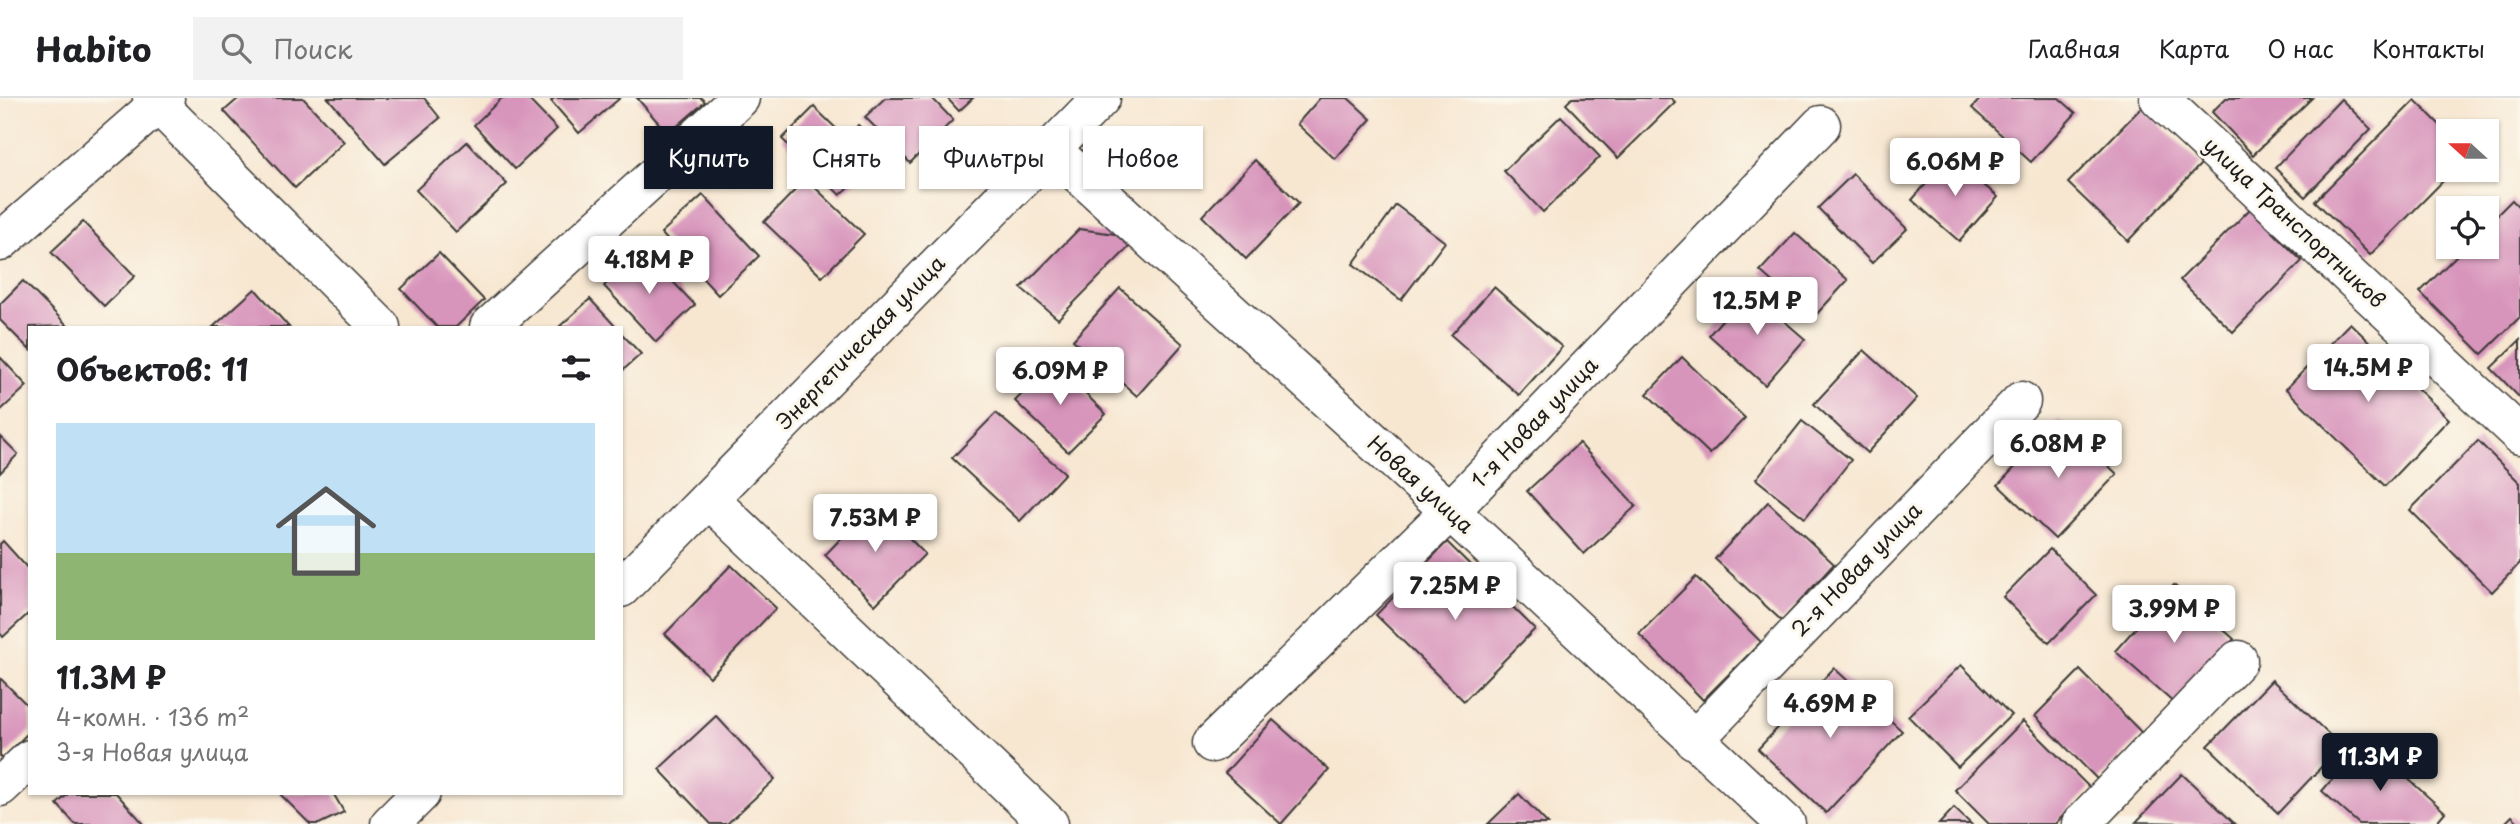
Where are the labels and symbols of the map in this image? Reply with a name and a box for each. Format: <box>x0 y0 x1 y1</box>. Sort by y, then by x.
north arrow <box>2436 119 2499 182</box>
street label: улица Транспортников <box>2197 128 2394 315</box>
pin: 6.06M ₽ <box>1890 139 2020 198</box>
pin: 4.18M ₽ <box>584 236 714 296</box>
street label: Энергетическая улица <box>768 247 952 436</box>
pin: 12.5M ₽ <box>1692 278 1822 337</box>
pin: 14.5M ₽ <box>2303 344 2433 404</box>
pin: 6.09M ₽ <box>995 348 1125 407</box>
street label: 1-я Новая улица <box>1463 348 1605 494</box>
pin: 6.08M ₽ <box>1993 420 2123 480</box>
street label: Новая улица <box>1361 427 1482 541</box>
street label: 2-я Новая улица <box>1783 493 1929 643</box>
pin: 7.53M ₽ <box>810 494 940 554</box>
pin: 7.25M ₽ <box>1390 562 1520 622</box>
pin: 3.99M ₽ <box>2109 586 2239 645</box>
pin: 4.69M ₽ <box>1765 680 1895 740</box>
pin: 11.3M ₽ <box>2315 734 2445 793</box>

